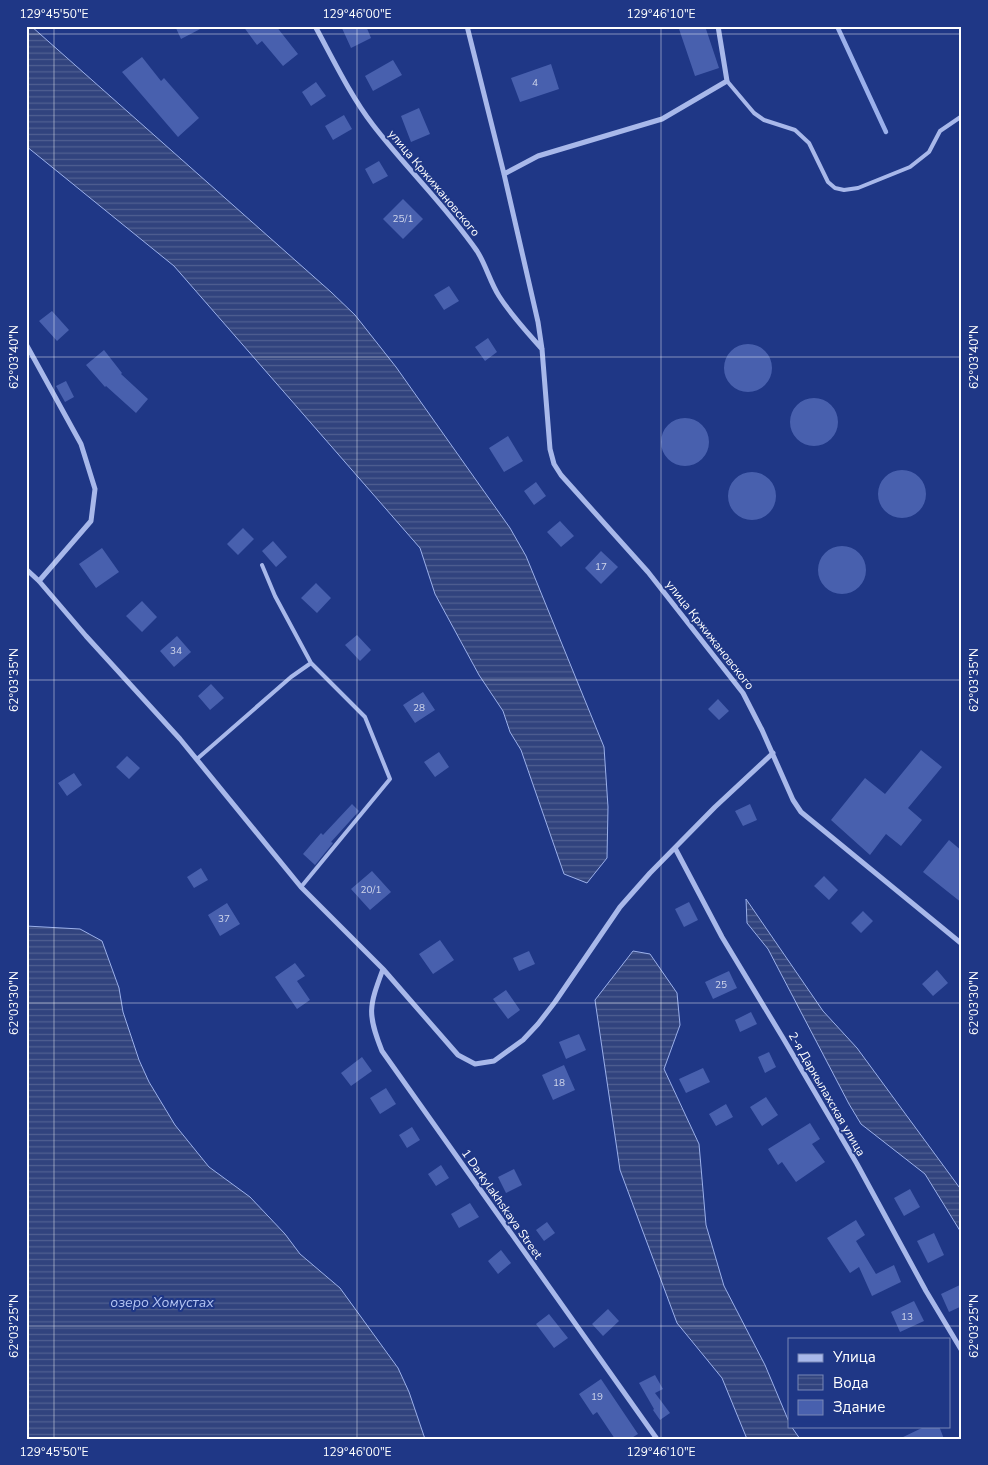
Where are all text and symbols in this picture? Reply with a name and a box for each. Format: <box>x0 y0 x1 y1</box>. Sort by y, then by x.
text: 129°45'50"E <box>19 6 89 22</box>
text: 129°46'00"E <box>322 6 392 22</box>
text: 129°46'10"E <box>626 6 696 22</box>
house number: 4 <box>532 76 538 90</box>
street label: улица Кржижановского <box>385 126 484 240</box>
house number: 25/1 <box>393 212 413 226</box>
text: 62°03'40"N <box>6 325 22 389</box>
text: 62°03'40"N <box>966 325 982 389</box>
house number: 17 <box>595 560 607 574</box>
street label: улица Кржижановского <box>662 577 758 693</box>
house number: 34 <box>170 644 182 658</box>
text: 62°03'35"N <box>6 648 22 712</box>
text: 62°03'35"N <box>966 648 982 712</box>
house number: 28 <box>413 701 425 715</box>
house number: 20/1 <box>361 883 381 897</box>
house number: 37 <box>218 912 230 926</box>
text: 62°03'30"N <box>6 971 22 1035</box>
text: 62°03'30"N <box>966 971 982 1035</box>
house number: 25 <box>715 978 727 992</box>
street label: 2-я Даркылахская улица <box>785 1029 869 1159</box>
house number: 18 <box>553 1076 565 1090</box>
street label: 1 Darkylakhskaya Street <box>458 1146 547 1263</box>
water label: озеро Хомустах <box>110 1293 214 1312</box>
text: 62°03'25"N <box>6 1294 22 1358</box>
text: 62°03'25"N <box>966 1294 982 1358</box>
house number: 13 <box>901 1310 913 1324</box>
legend <box>788 1338 950 1428</box>
text: Улица <box>832 1347 876 1367</box>
text: Вода <box>833 1373 869 1393</box>
house number: 19 <box>591 1390 603 1404</box>
text: Здание <box>833 1397 885 1417</box>
text: 129°45'50"E <box>19 1444 89 1460</box>
text: 129°46'00"E <box>322 1444 392 1460</box>
text: 129°46'10"E <box>626 1444 696 1460</box>

